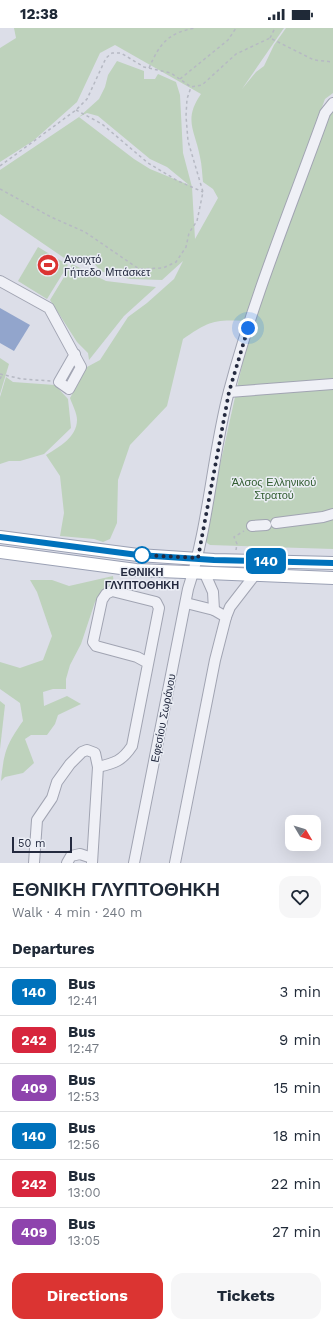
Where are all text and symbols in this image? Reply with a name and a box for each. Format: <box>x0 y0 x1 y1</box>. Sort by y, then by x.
text: 12:38 <box>20 5 58 23</box>
sports icon: Ανοιχτό Γήπεδο Μπάσκετ <box>35 252 61 278</box>
place label: Ανοιχτό Γήπεδο Μπάσκετ <box>64 253 151 279</box>
your location <box>238 318 258 338</box>
park label: Άλσος Ελληνικού Στρατού <box>232 476 316 502</box>
marker: ΕΘΝΙΚΗ ΓΛΥΠΤΟΘΗΚΗ <box>133 546 151 564</box>
line badge: 140 <box>243 548 289 574</box>
text: 140 <box>254 553 278 569</box>
place label: ΕΘΝΙΚΗ ΓΛΥΠΤΟΘΗΚΗ <box>105 566 179 592</box>
street label: Εφεσίου Σωράνου <box>149 673 178 764</box>
north arrow <box>285 815 321 851</box>
map controls <box>285 815 321 851</box>
scale bar <box>12 835 72 854</box>
text: 50 m <box>18 837 45 850</box>
button: heart <box>279 876 321 918</box>
text: ΕΘΝΙΚΗ ΓΛΥΠΤΟΘΗΚΗ <box>12 878 220 901</box>
text: Walk · 4 min · 240 m <box>12 905 142 920</box>
text: Departures <box>12 940 95 958</box>
text: Bus <box>68 975 96 993</box>
text: 3 min <box>280 983 321 1001</box>
text: 140 <box>22 984 46 1000</box>
text: 12:41 <box>68 993 97 1008</box>
text: Bus <box>68 1023 96 1041</box>
text: 9 min <box>279 1031 321 1049</box>
text: 242 <box>21 1032 47 1048</box>
text: 12:47 <box>68 1041 99 1056</box>
text: Bus <box>68 1071 96 1089</box>
text: 15 min <box>274 1079 321 1097</box>
text: 409 <box>21 1080 47 1096</box>
text: 12:53 <box>68 1089 100 1104</box>
text: Bus <box>68 1119 96 1137</box>
text: 18 min <box>273 1127 321 1145</box>
text: 140 <box>22 1128 46 1144</box>
text: 12:56 <box>68 1137 100 1152</box>
text: Bus <box>68 1167 96 1185</box>
text: 22 min <box>271 1175 321 1193</box>
text: 242 <box>21 1176 47 1192</box>
text: 13:00 <box>68 1185 101 1200</box>
text: Bus <box>68 1215 96 1233</box>
text: 27 min <box>272 1223 321 1241</box>
text: 409 <box>21 1224 47 1240</box>
text: 13:05 <box>68 1233 100 1248</box>
button: Directions <box>12 1273 163 1319</box>
button: Tickets <box>171 1273 321 1319</box>

